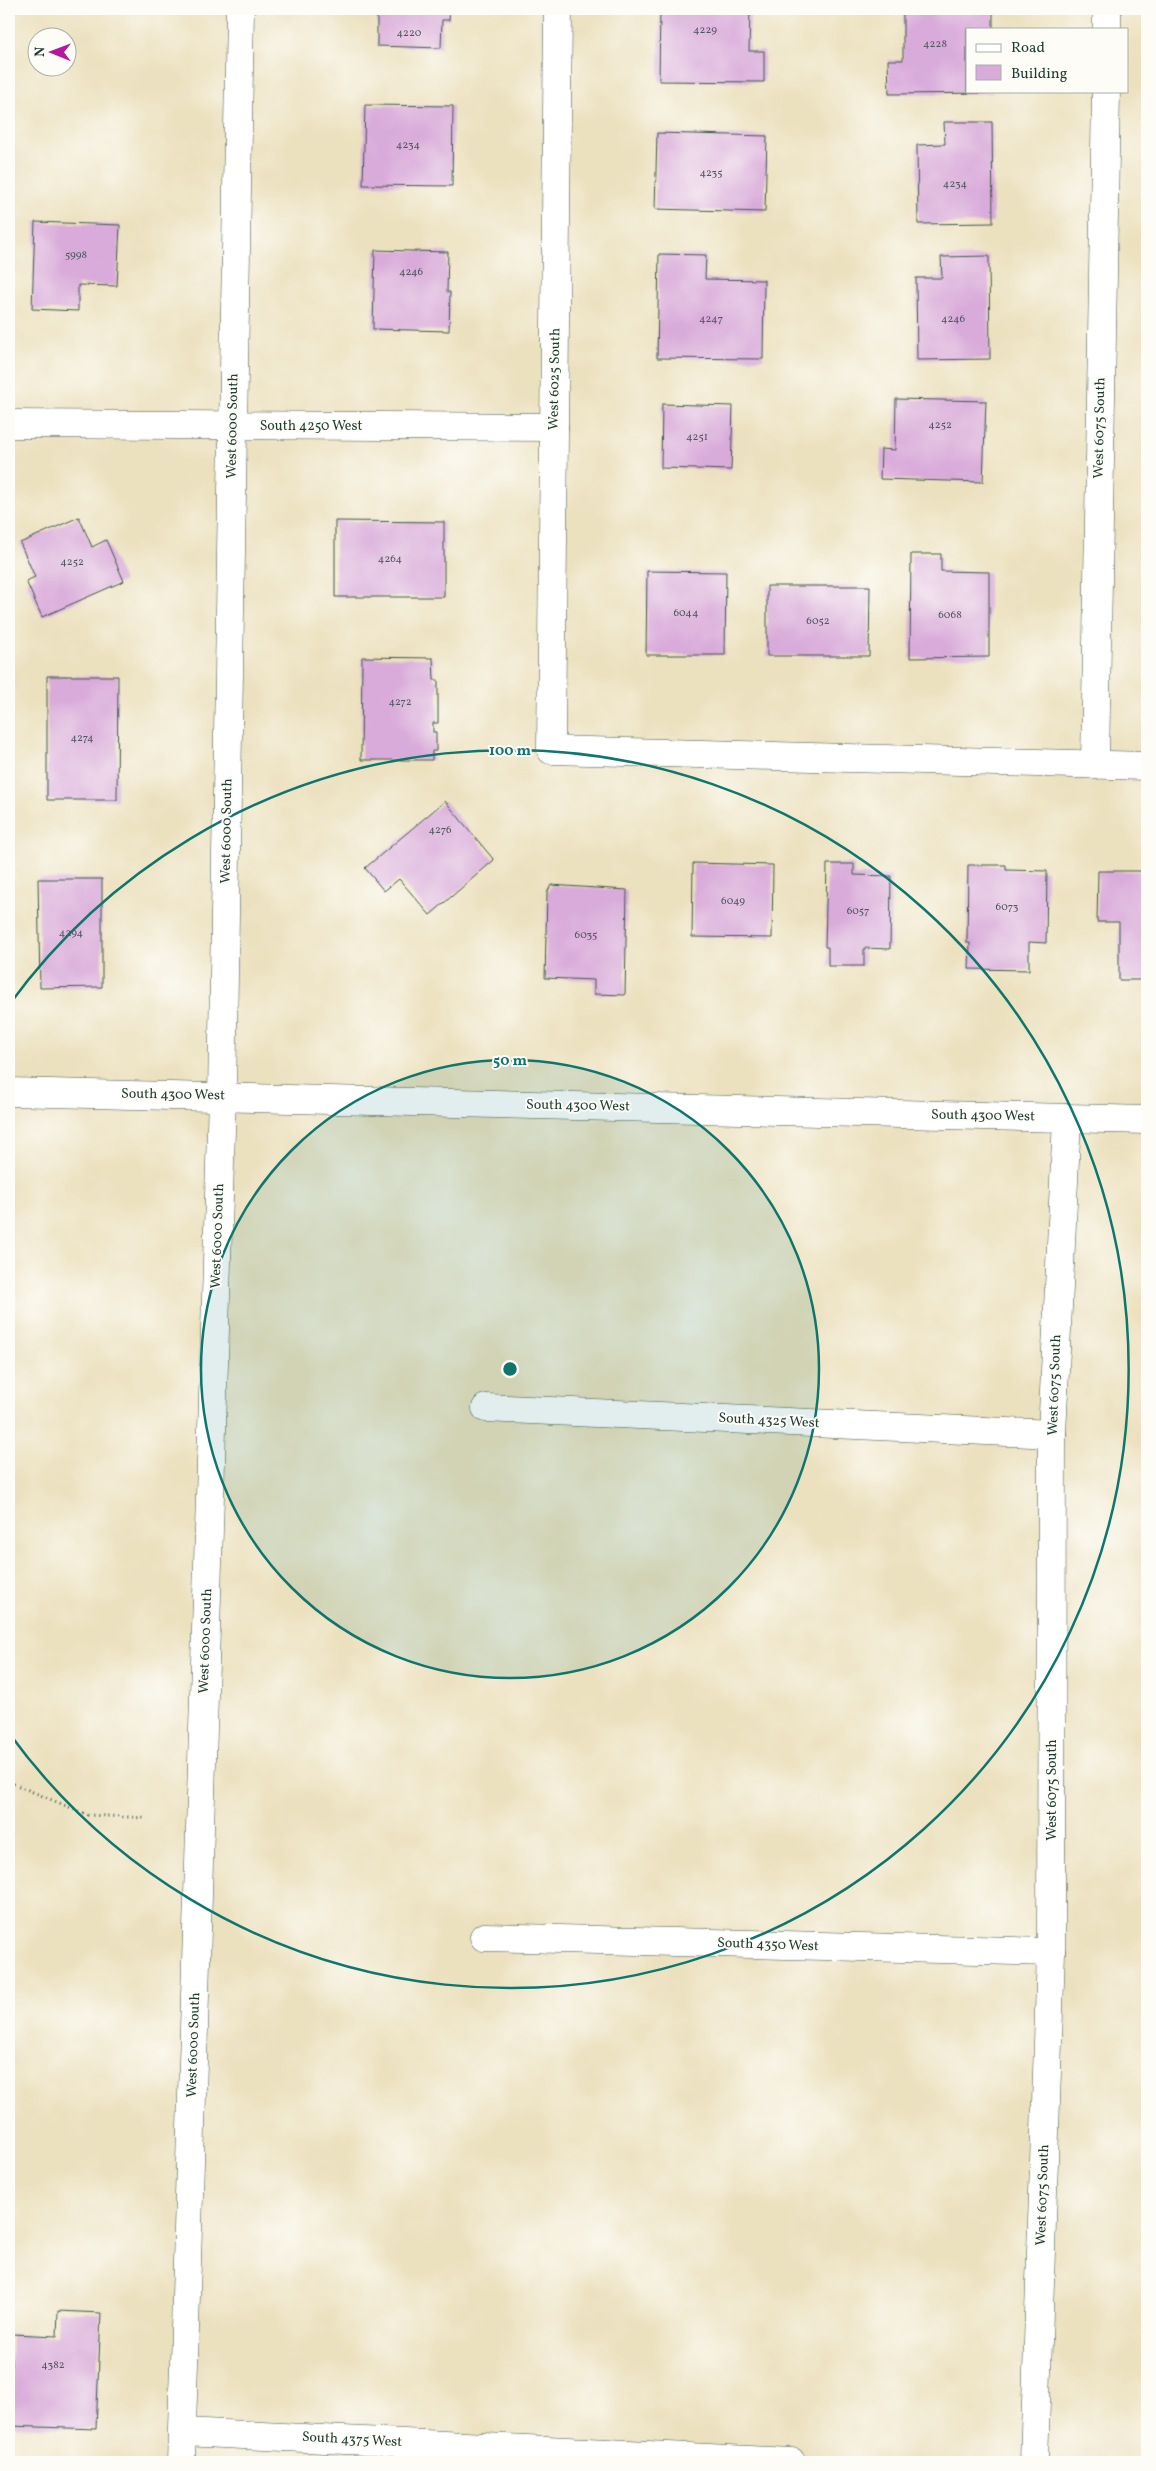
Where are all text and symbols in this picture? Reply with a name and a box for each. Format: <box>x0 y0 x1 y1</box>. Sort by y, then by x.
house number: 4229 <box>693 23 717 38</box>
house number: 4220 <box>397 26 422 41</box>
north arrow <box>28 28 78 78</box>
legend <box>966 28 1128 92</box>
house number: 4228 <box>923 37 947 52</box>
text: Road <box>1011 38 1045 59</box>
text: N <box>31 47 50 57</box>
text: Building <box>1011 64 1068 85</box>
house number: 4234 <box>396 138 421 153</box>
house number: 4235 <box>699 166 723 181</box>
house number: 4234 <box>943 177 968 192</box>
house number: 5998 <box>65 248 88 263</box>
house number: 4246 <box>399 265 424 280</box>
house number: 4247 <box>699 312 723 327</box>
house number: 4246 <box>941 312 966 327</box>
street label: West 6025 South <box>545 328 565 430</box>
street label: West 6000 South <box>223 373 243 479</box>
street label: West 6075 South <box>1090 377 1110 479</box>
street label: South 4250 West <box>260 417 362 436</box>
house number: 4252 <box>928 418 952 433</box>
house number: 4251 <box>686 430 708 445</box>
house number: 4264 <box>378 552 403 567</box>
house number: 4252 <box>60 555 84 570</box>
house number: 6044 <box>673 606 699 621</box>
house number: 6068 <box>938 608 962 623</box>
house number: 6052 <box>806 614 830 629</box>
house number: 4272 <box>388 695 412 710</box>
house number: 4274 <box>70 731 94 746</box>
text: 100 m <box>489 741 532 762</box>
street label: West 6000 South <box>217 778 237 884</box>
house number: 4276 <box>428 823 452 838</box>
house number: 6049 <box>721 894 745 909</box>
house number: 6073 <box>996 900 1019 915</box>
house number: 6057 <box>847 904 869 919</box>
house number: 4294 <box>59 926 84 941</box>
house number: 6035 <box>575 928 597 943</box>
text: 50 m <box>493 1051 527 1072</box>
street label: South 4300 West <box>121 1085 225 1105</box>
street label: South 4300 West <box>526 1096 630 1116</box>
street label: South 4300 West <box>931 1106 1035 1126</box>
street label: West 6000 South <box>207 1183 229 1289</box>
street label: West 6075 South <box>1044 1334 1066 1436</box>
centre of rings <box>501 1360 519 1378</box>
street label: South 4325 West <box>718 1409 820 1433</box>
street label: West 6000 South <box>195 1588 217 1694</box>
street label: West 6075 South <box>1043 1739 1062 1841</box>
street label: South 4350 West <box>717 1934 819 1956</box>
street label: West 6000 South <box>183 1992 205 2098</box>
street label: West 6075 South <box>1032 2144 1054 2246</box>
house number: 4382 <box>41 2358 65 2373</box>
street label: South 4375 West <box>301 2428 403 2452</box>

